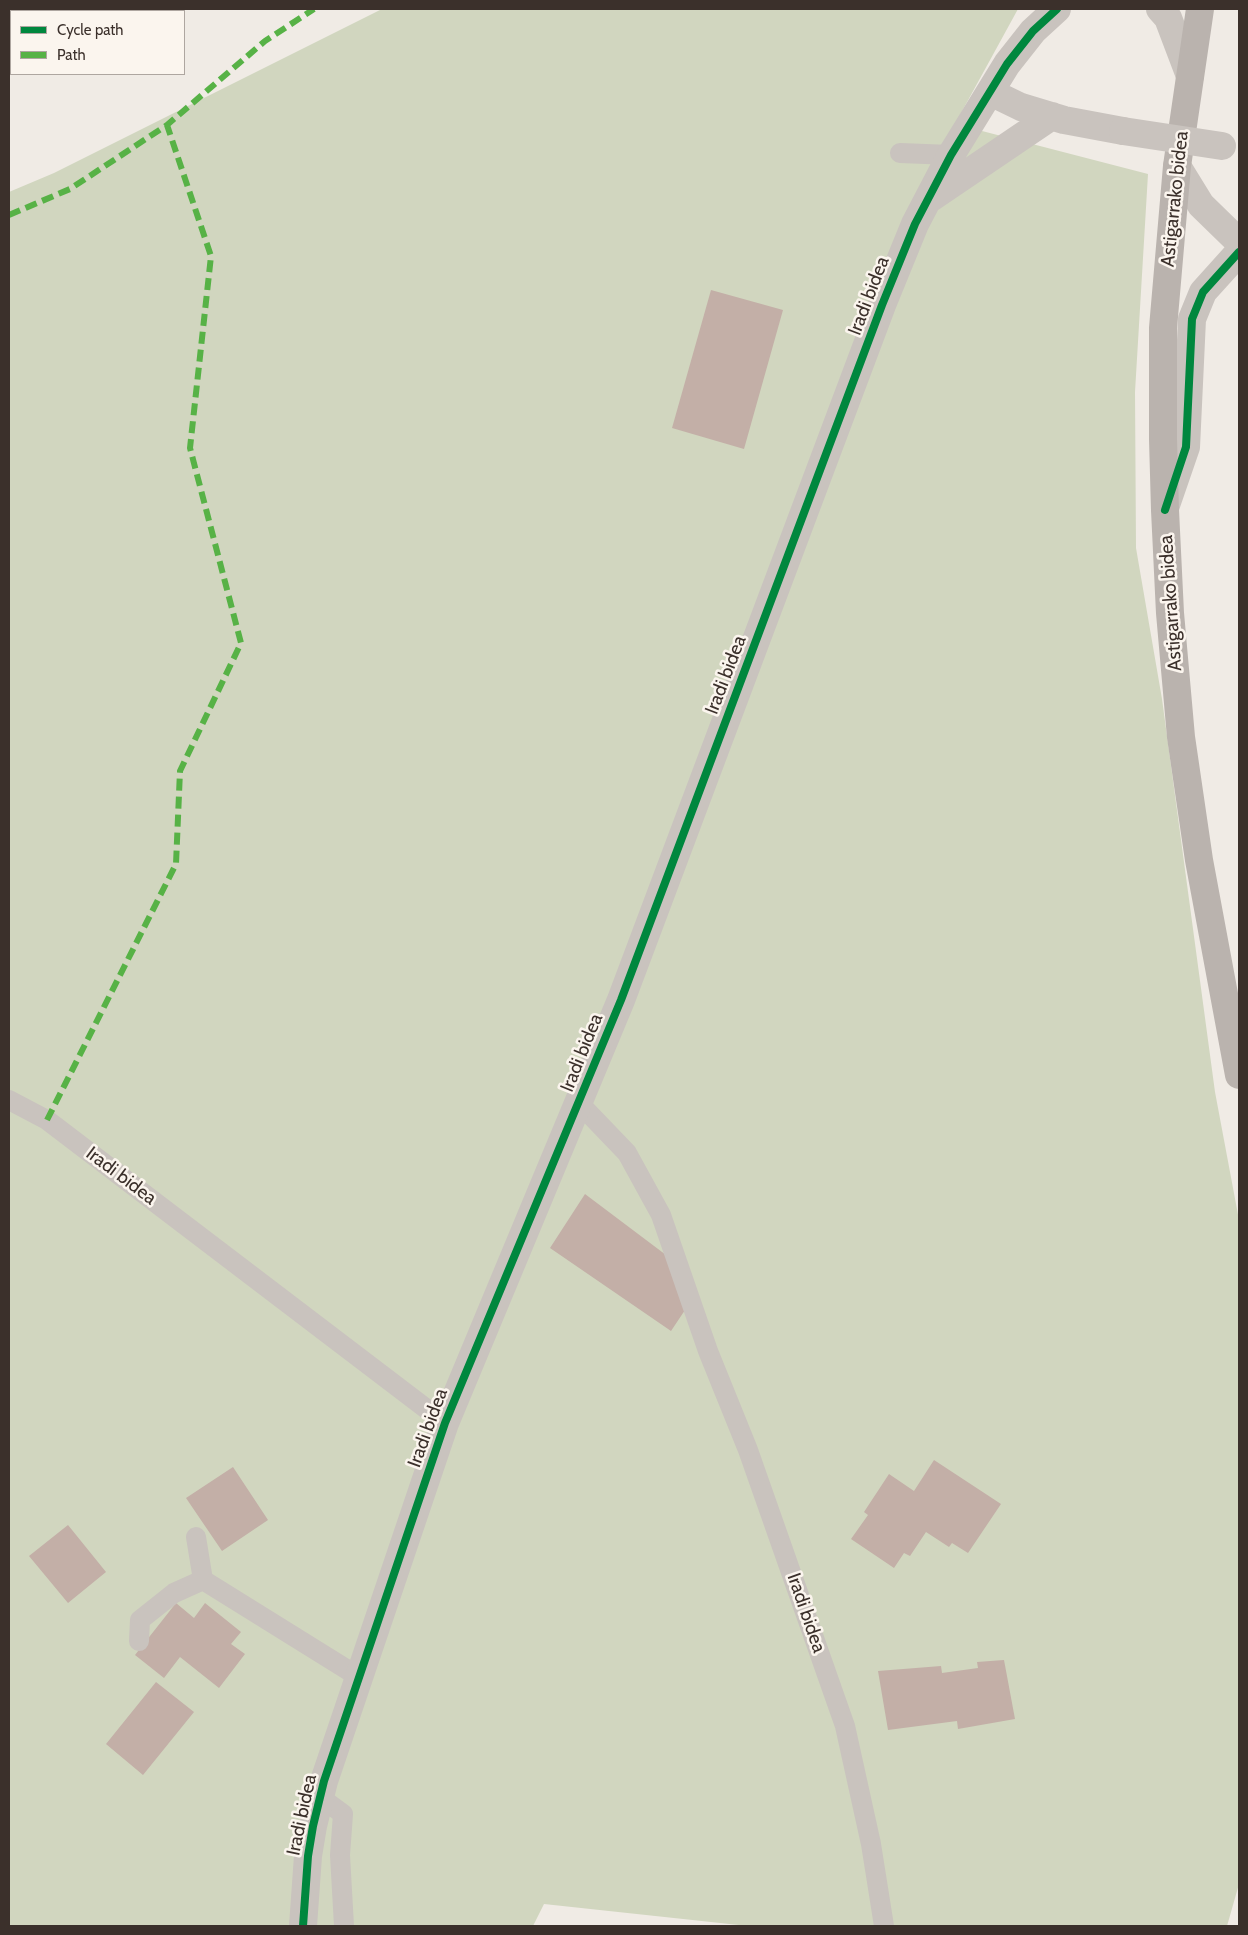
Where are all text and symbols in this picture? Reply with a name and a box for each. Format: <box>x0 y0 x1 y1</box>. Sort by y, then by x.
legend <box>10 10 185 75</box>
text: Cycle path <box>57 21 123 39</box>
text: Path <box>57 46 86 64</box>
street label: Astigarrako bidea <box>1157 130 1193 268</box>
street label: Iradi bidea <box>844 253 894 339</box>
street label: Astigarrako bidea <box>1155 534 1187 672</box>
street label: Iradi bidea <box>701 632 751 718</box>
street label: Iradi bidea <box>556 1010 608 1096</box>
street label: Iradi bidea <box>81 1142 161 1210</box>
street label: Iradi bidea <box>403 1385 453 1471</box>
street label: Iradi bidea <box>782 1570 830 1656</box>
street label: Iradi bidea <box>282 1772 322 1858</box>

